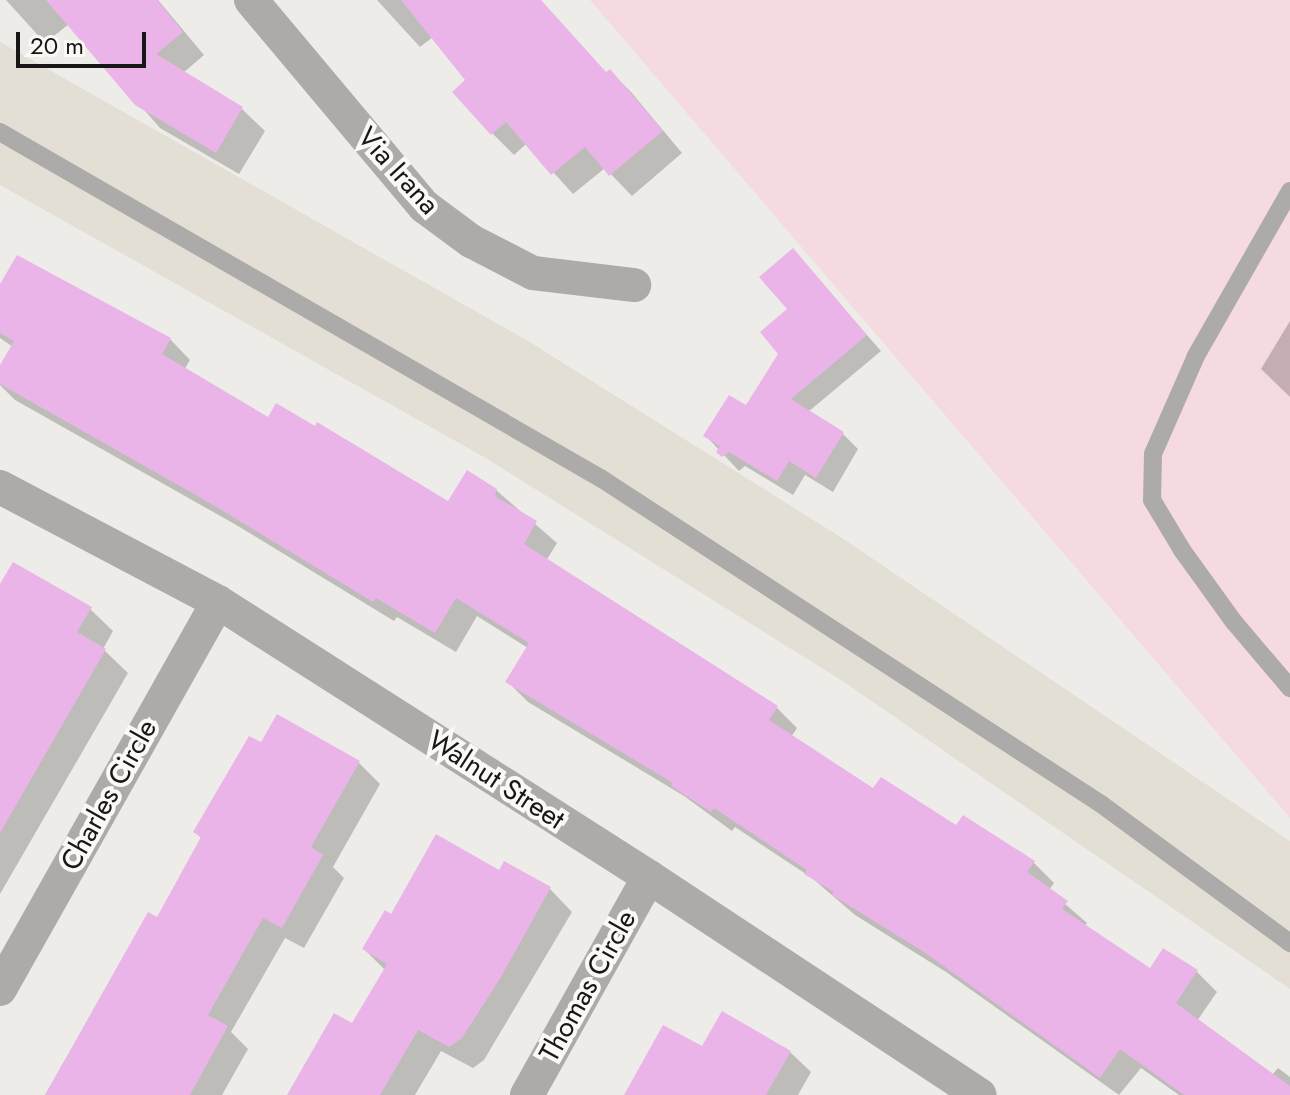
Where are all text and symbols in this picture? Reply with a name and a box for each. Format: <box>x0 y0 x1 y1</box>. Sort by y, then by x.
scale bar <box>20 16 150 66</box>
text: 20 m <box>30 28 84 63</box>
street label: Via Irana <box>350 120 446 222</box>
street label: Charles Circle <box>54 714 164 876</box>
street label: Walnut Street <box>421 723 571 837</box>
street label: Thomas Circle <box>533 904 643 1068</box>

